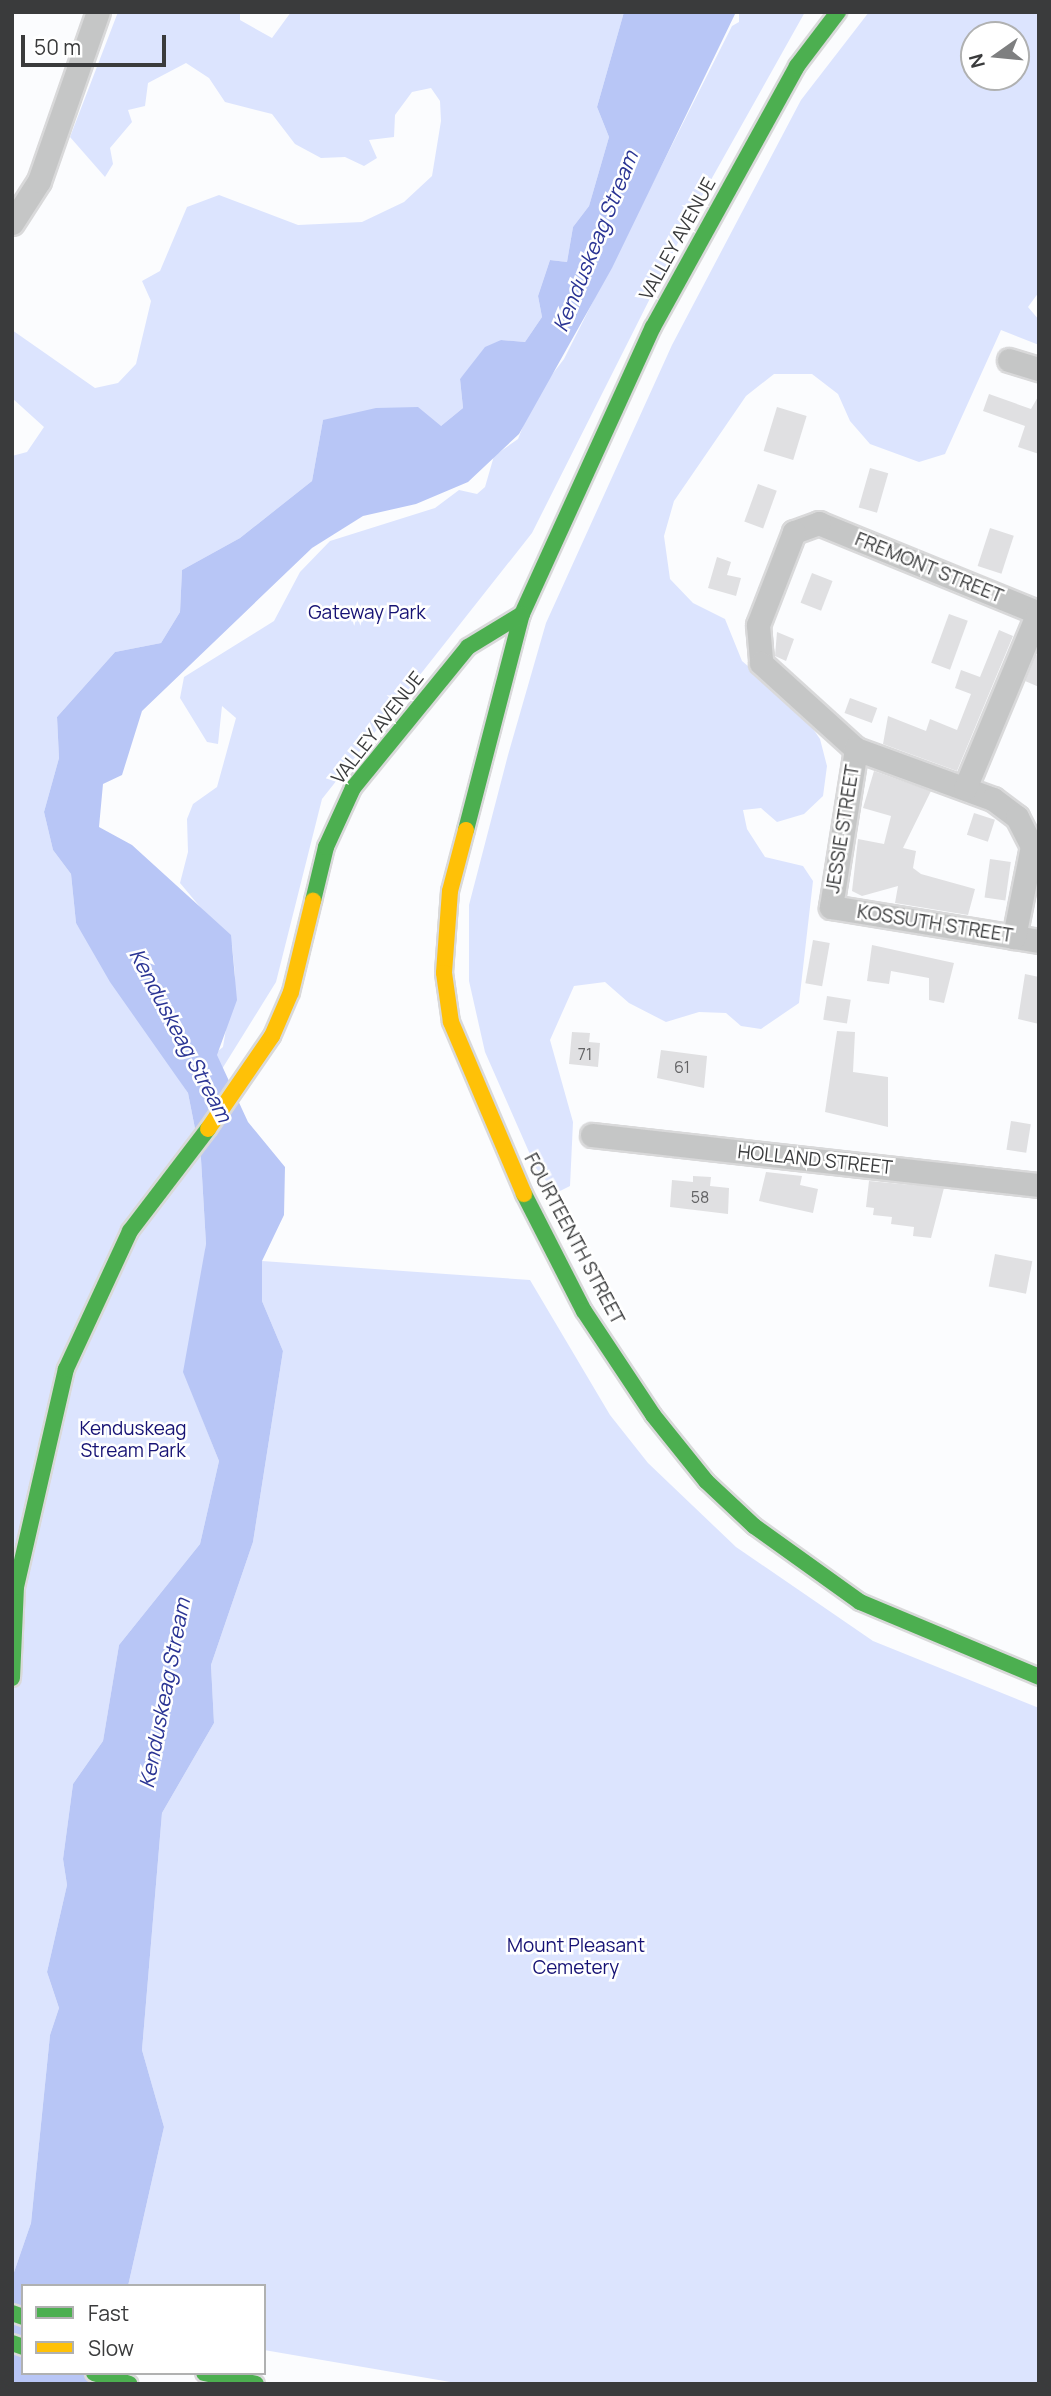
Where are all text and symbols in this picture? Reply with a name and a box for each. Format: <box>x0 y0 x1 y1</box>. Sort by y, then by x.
scale bar <box>24 21 170 65</box>
north arrow <box>960 21 1030 91</box>
text: 50 m <box>34 33 81 61</box>
text: N <box>962 51 991 71</box>
water label: Kenduskeag Stream <box>547 147 643 335</box>
street label: VALLEY AVENUE <box>635 174 721 304</box>
street label: FREMONT STREET <box>851 528 1007 608</box>
park label: Gateway Park <box>308 602 426 624</box>
street label: VALLEY AVENUE <box>327 667 429 789</box>
street label: JESSIE STREET <box>822 763 864 895</box>
street label: KOSSUTH STREET <box>855 900 1015 948</box>
water label: Kenduskeag Stream <box>125 944 237 1126</box>
house number: 71 <box>578 1044 592 1064</box>
house number: 61 <box>674 1057 690 1077</box>
street label: HOLLAND STREET <box>736 1141 894 1179</box>
street label: FOURTEENTH STREET <box>519 1149 629 1329</box>
house number: 58 <box>691 1187 709 1207</box>
park label: Kenduskeag Stream Park <box>79 1418 187 1462</box>
water label: Kenduskeag Stream <box>133 1596 195 1790</box>
park label: Mount Pleasant Cemetery <box>507 1935 645 1979</box>
legend <box>21 2284 266 2375</box>
text: Fast <box>88 2299 129 2327</box>
text: Slow <box>88 2334 134 2362</box>

